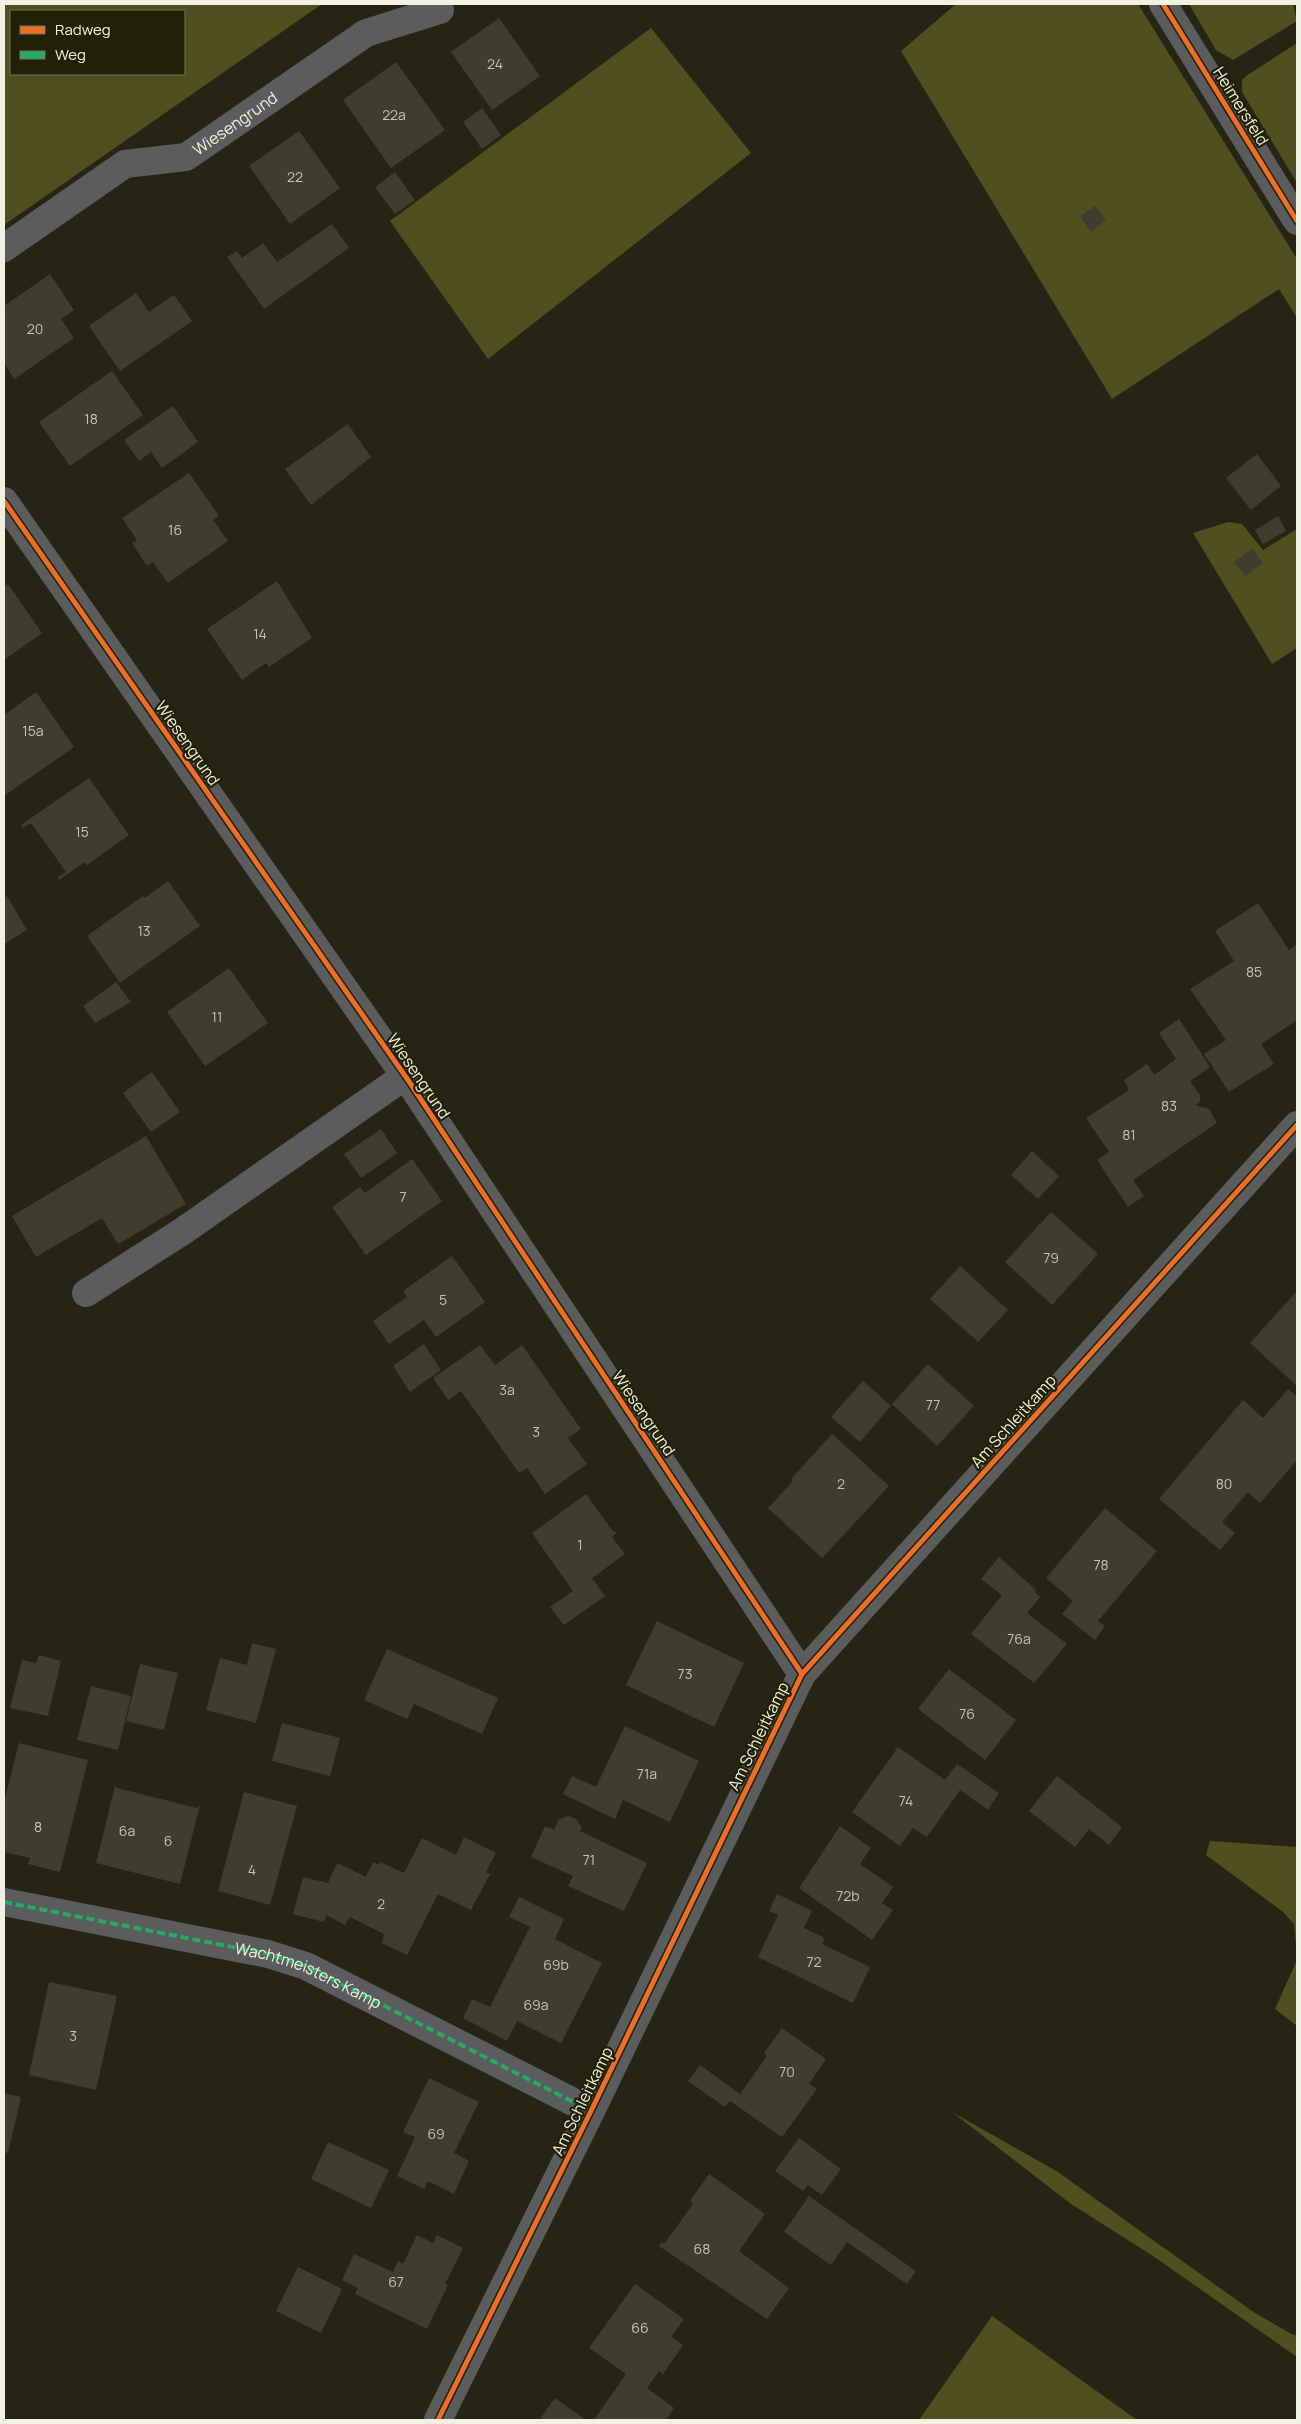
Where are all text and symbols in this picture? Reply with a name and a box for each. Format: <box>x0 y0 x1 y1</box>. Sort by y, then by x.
legend <box>10 10 185 75</box>
text: Radweg <box>55 19 111 40</box>
text: Weg <box>55 44 86 65</box>
house number: 24 <box>487 54 503 73</box>
street label: Heimersfeld <box>1208 63 1274 149</box>
street label: Wiesengrund <box>188 86 282 160</box>
house number: 22a <box>382 105 406 124</box>
house number: 22 <box>287 167 303 186</box>
house number: 20 <box>27 319 43 338</box>
house number: 18 <box>84 409 98 428</box>
house number: 16 <box>168 520 182 539</box>
house number: 14 <box>253 624 267 643</box>
street label: Wiesengrund <box>151 696 225 790</box>
house number: 15a <box>22 721 44 740</box>
house number: 15 <box>75 822 89 841</box>
house number: 13 <box>137 921 151 940</box>
house number: 85 <box>1246 962 1262 981</box>
house number: 11 <box>212 1007 222 1026</box>
street label: Wiesengrund <box>382 1029 456 1123</box>
house number: 83 <box>1161 1096 1177 1115</box>
house number: 81 <box>1122 1125 1136 1144</box>
house number: 7 <box>399 1187 407 1206</box>
house number: 79 <box>1043 1248 1059 1267</box>
house number: 5 <box>439 1290 447 1309</box>
street label: Wiesengrund <box>607 1366 681 1460</box>
street label: Am Schleitkamp <box>965 1370 1061 1472</box>
house number: 3a <box>499 1380 515 1399</box>
house number: 77 <box>926 1395 940 1414</box>
house number: 3 <box>532 1422 540 1441</box>
house number: 2 <box>837 1474 845 1493</box>
house number: 80 <box>1216 1474 1232 1493</box>
house number: 1 <box>577 1535 583 1554</box>
house number: 78 <box>1093 1555 1109 1574</box>
house number: 76a <box>1007 1629 1031 1648</box>
house number: 73 <box>678 1664 692 1683</box>
street label: Am Schleitkamp <box>722 1678 794 1794</box>
house number: 76 <box>959 1704 975 1723</box>
house number: 71a <box>637 1764 657 1783</box>
house number: 74 <box>899 1791 913 1810</box>
house number: 8 <box>34 1817 42 1836</box>
house number: 6a <box>119 1821 135 1840</box>
house number: 6 <box>164 1831 172 1850</box>
house number: 71 <box>583 1850 595 1869</box>
house number: 4 <box>248 1860 256 1879</box>
house number: 72b <box>836 1886 860 1905</box>
house number: 2 <box>377 1894 385 1913</box>
street label: Wachtmeisters Kamp <box>233 1937 385 2014</box>
house number: 72 <box>806 1952 822 1971</box>
house number: 69b <box>543 1955 569 1974</box>
house number: 69a <box>523 1995 549 2014</box>
house number: 3 <box>69 2026 77 2045</box>
street label: Am Schleitkamp <box>546 2043 618 2159</box>
house number: 70 <box>779 2062 795 2081</box>
house number: 69 <box>427 2124 445 2143</box>
house number: 68 <box>694 2239 710 2258</box>
house number: 67 <box>388 2272 404 2291</box>
house number: 66 <box>631 2318 649 2337</box>

